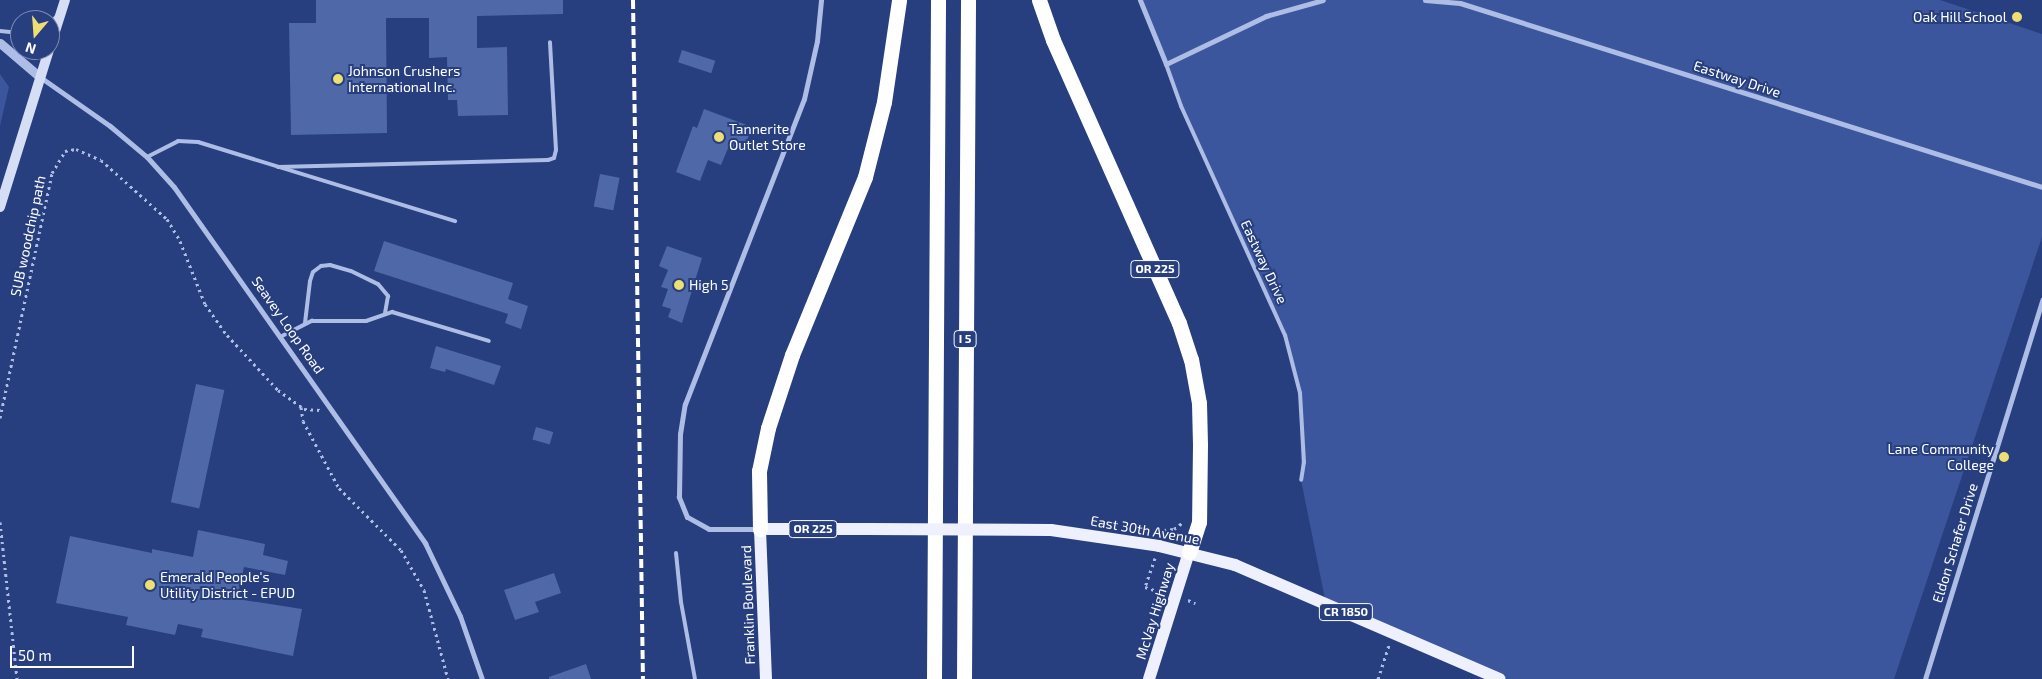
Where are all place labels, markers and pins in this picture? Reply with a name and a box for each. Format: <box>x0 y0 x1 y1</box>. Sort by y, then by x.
place label: Oak Hill School <box>1913 9 2007 25</box>
marker: Oak Hill School <box>2011 11 2023 23</box>
place label: Johnson Crushers International Inc. <box>348 63 460 95</box>
marker: Johnson Crushers International Inc. <box>332 73 344 85</box>
place label: Tannerite Outlet Store <box>729 121 806 154</box>
marker: Tannerite Outlet Store <box>713 131 725 143</box>
place label: High 5 <box>689 277 728 293</box>
marker: High 5 <box>673 279 685 291</box>
place label: Lane Community College <box>1888 441 1994 474</box>
marker: Lane Community College <box>1998 451 2010 463</box>
place label: Emerald People's Utility District - EPUD <box>160 569 295 602</box>
marker: Emerald People's Utility District - EPUD <box>144 579 156 591</box>

